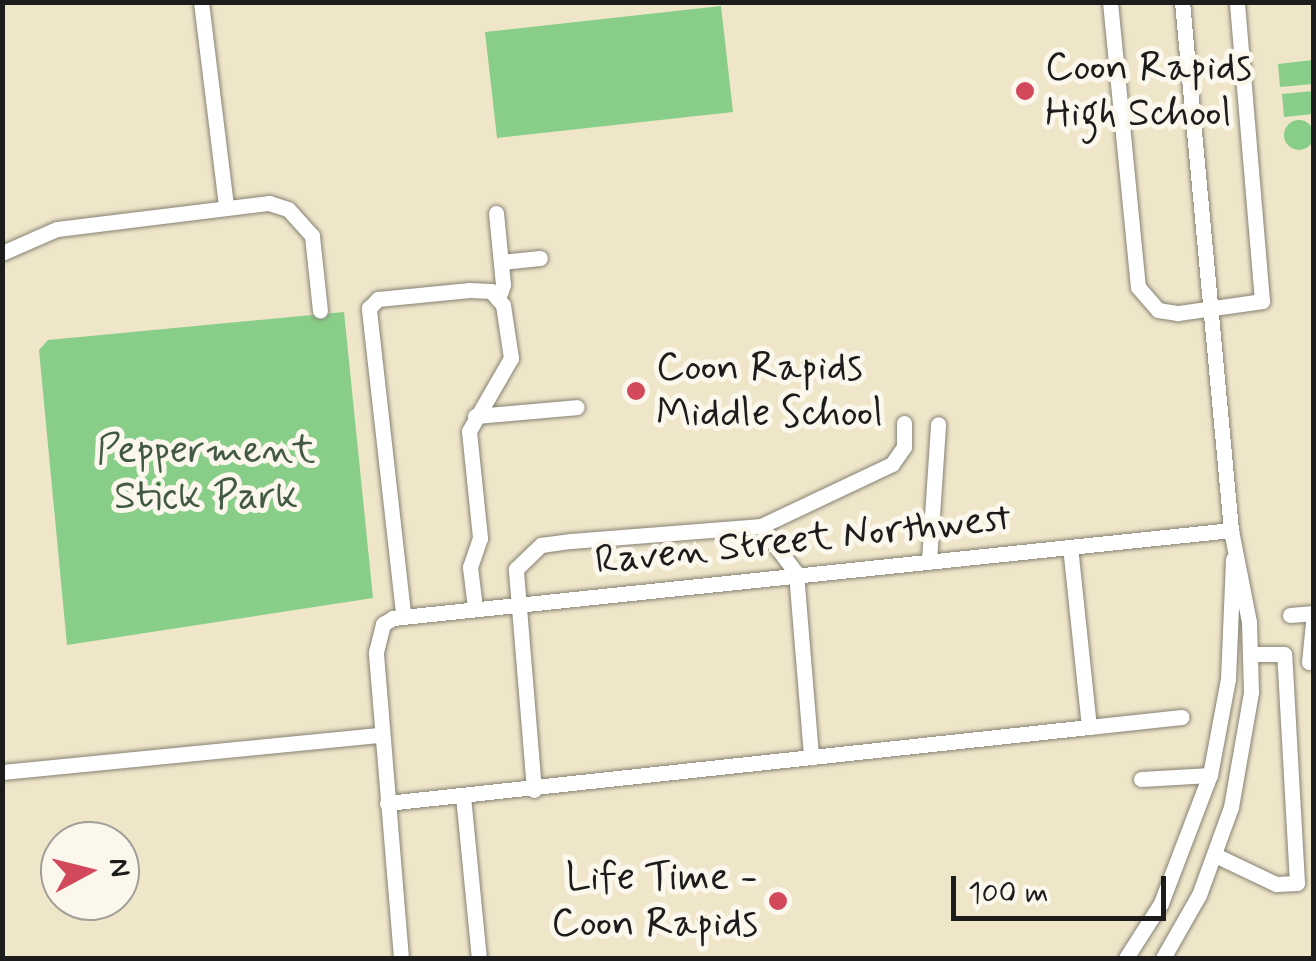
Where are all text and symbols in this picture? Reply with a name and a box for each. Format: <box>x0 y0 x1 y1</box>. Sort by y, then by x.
place label: Coon Rapids High School <box>1045 44 1248 138</box>
marker: Coon Rapids High School <box>1014 80 1036 102</box>
place label: Coon Rapids Middle School <box>656 344 885 438</box>
marker: Coon Rapids Middle School <box>625 380 647 402</box>
park label: Pepperment Stick Park <box>97 427 315 521</box>
street label: Raven Street Northwest <box>593 494 1013 586</box>
north arrow <box>40 821 140 921</box>
place label: Life Time - Coon Rapids <box>555 854 758 948</box>
text: N <box>99 856 138 879</box>
scale bar <box>956 856 1171 918</box>
text: 100 m <box>968 874 1049 913</box>
marker: Life Time - Coon Rapids <box>767 890 789 912</box>

